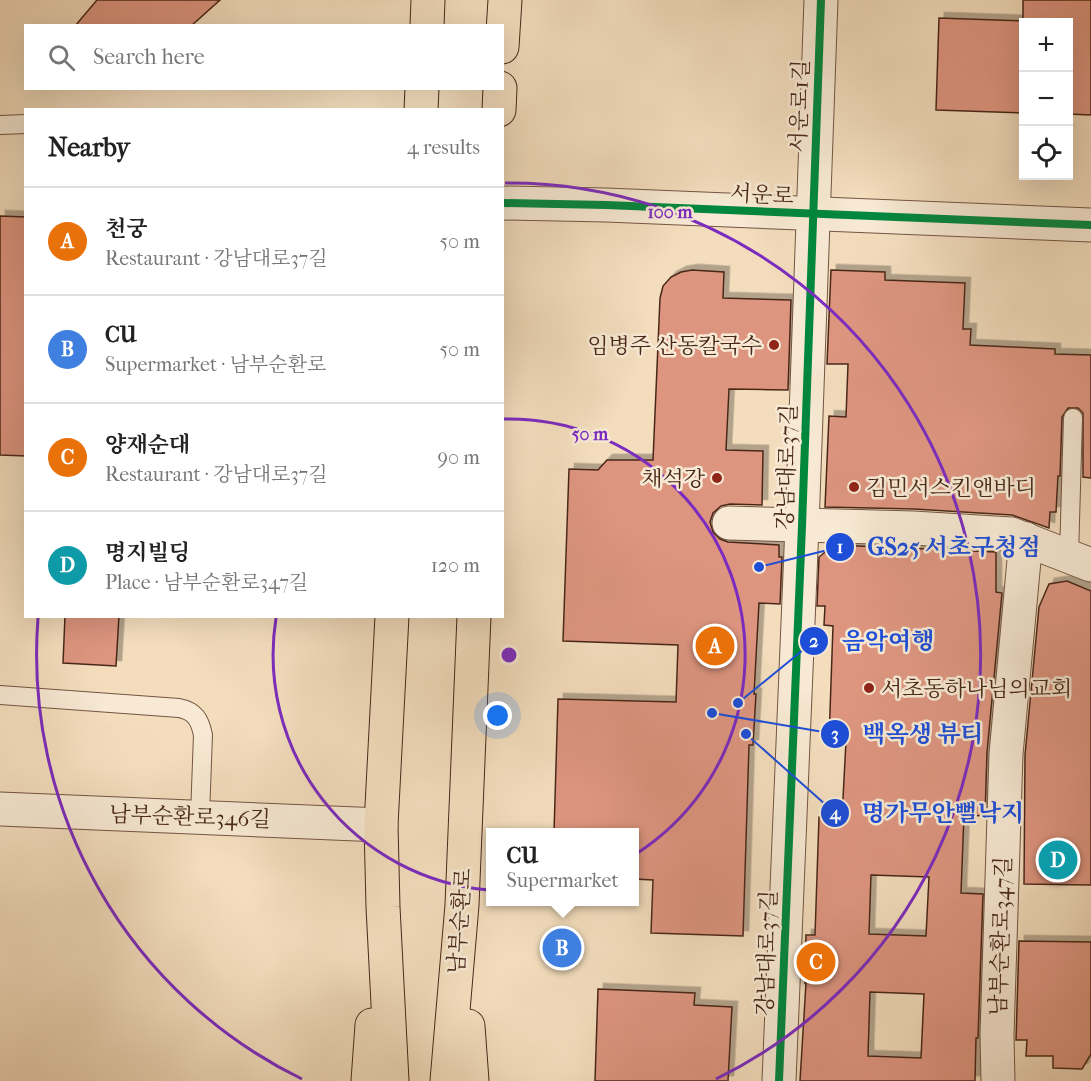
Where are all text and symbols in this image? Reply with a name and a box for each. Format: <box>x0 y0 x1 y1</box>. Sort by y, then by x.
map controls <box>1019 18 1073 180</box>
button: + <box>1019 18 1073 72</box>
search box <box>24 24 504 90</box>
icon: search <box>45 41 78 74</box>
text: Search here <box>93 44 205 70</box>
street label: 서운로1길 <box>785 59 815 153</box>
button: − <box>1019 72 1073 126</box>
button: locate <box>1019 126 1073 180</box>
text: Nearby <box>48 132 130 163</box>
text: 4 results <box>407 136 480 159</box>
street label: 서운로 <box>729 180 794 210</box>
text: 100 m <box>647 202 694 223</box>
text: 천궁 <box>105 216 148 242</box>
text: A <box>61 230 74 253</box>
text: 50 m <box>439 230 480 253</box>
text: Restaurant · 강남대로37길 <box>105 247 328 270</box>
text: CU <box>105 322 137 348</box>
place label: 임병주 산동칼국수 <box>587 333 762 359</box>
text: B <box>61 338 74 361</box>
text: 50 m <box>439 338 480 361</box>
marker: 임병주 산동칼국수 <box>767 338 781 352</box>
text: Supermarket · 남부순환로 <box>105 353 326 376</box>
street label: 강남대로37길 <box>772 404 802 530</box>
text: 50 m <box>572 424 609 445</box>
text: 양재순대 <box>105 432 190 458</box>
text: C <box>61 446 74 469</box>
text: 90 m <box>438 446 480 469</box>
text: Restaurant · 강남대로37길 <box>105 463 328 486</box>
place label: 채석강 <box>641 466 706 492</box>
marker: 채석강 <box>710 471 724 485</box>
place label: 김민서스킨앤바디 <box>866 475 1036 501</box>
marker: 김민서스킨앤바디 <box>847 480 861 494</box>
callout: GS25 서초구청점 <box>825 526 1052 568</box>
text: GS25 서초구청점 <box>867 533 1041 561</box>
text: 1 <box>837 537 843 558</box>
text: 명지빌딩 <box>105 540 190 566</box>
text: D <box>60 554 75 577</box>
text: 120 m <box>431 554 480 577</box>
text: Place · 남부순환로347길 <box>105 571 308 594</box>
callout: 음악여행 <box>799 620 946 662</box>
pin: A <box>696 624 734 668</box>
text: 음악여행 <box>842 627 934 655</box>
text: 2 <box>809 631 819 652</box>
centre of rings <box>499 645 519 665</box>
place label: 서초동하나님의교회 <box>881 676 1072 702</box>
marker: 서초동하나님의교회 <box>862 681 876 695</box>
your location <box>483 701 512 730</box>
callout: 백옥생 뷰티 <box>820 713 996 755</box>
text: 백옥생 뷰티 <box>862 720 984 748</box>
text: 3 <box>831 724 839 745</box>
callout: 명가무안뻘낙지 <box>820 792 1037 834</box>
text: 명가무안뻘낙지 <box>862 799 1024 827</box>
street label: 남부순환로346길 <box>109 801 271 833</box>
text: 4 <box>829 803 842 824</box>
popup <box>486 828 639 906</box>
pin: D <box>1038 838 1078 882</box>
text: CU <box>506 843 538 869</box>
street label: 남부순환로347길 <box>985 856 1017 1016</box>
street label: 남부순환로 <box>443 867 477 975</box>
text: Supermarket <box>506 869 619 892</box>
street label: 강남대로37길 <box>752 890 782 1016</box>
pin: B <box>542 926 582 970</box>
pin: C <box>796 940 836 984</box>

